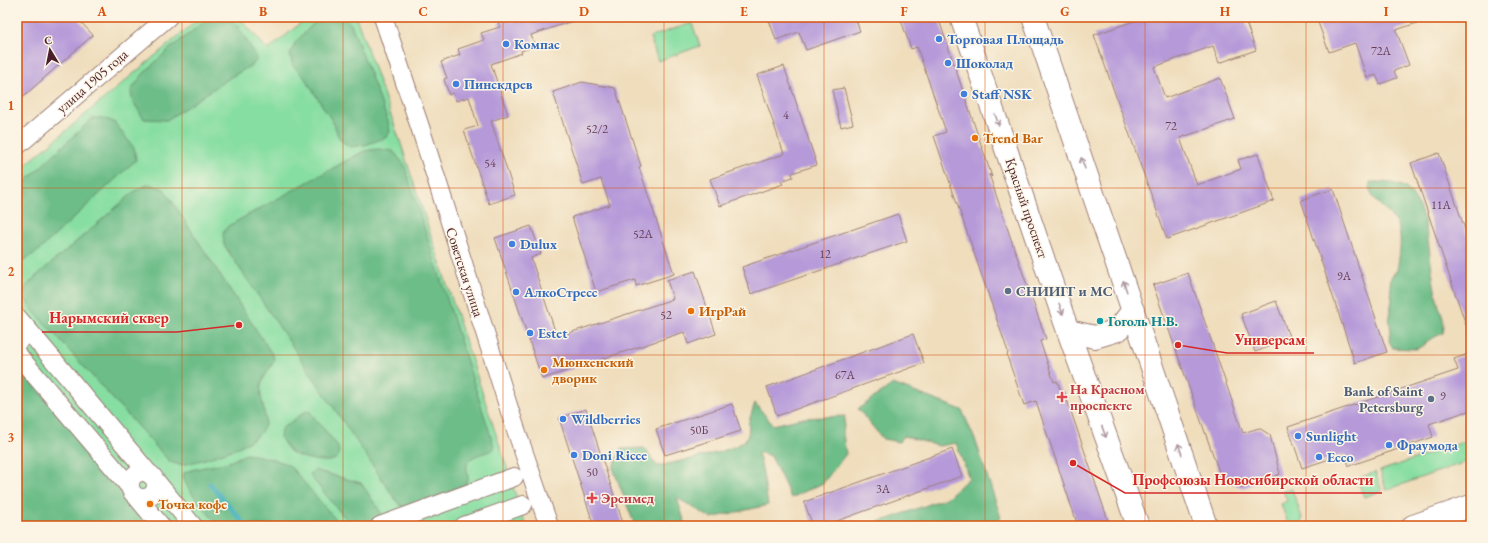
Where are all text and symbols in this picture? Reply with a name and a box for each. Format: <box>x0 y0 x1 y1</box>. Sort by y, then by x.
text: A <box>96 3 107 20</box>
text: B <box>259 3 267 20</box>
text: C <box>418 3 428 20</box>
text: D <box>579 3 589 20</box>
text: E <box>740 3 748 20</box>
text: F <box>900 3 908 20</box>
text: G <box>1060 3 1070 20</box>
text: H <box>1220 3 1231 20</box>
text: I <box>1384 3 1389 20</box>
north arrow <box>30 30 70 70</box>
place label: Торговая Площадь <box>947 30 1064 48</box>
text: С <box>43 33 54 48</box>
marker: Торговая Площадь <box>934 34 944 44</box>
place label: Компас <box>514 35 560 53</box>
marker: Компас <box>501 39 511 49</box>
house number: 72А <box>1371 43 1392 59</box>
street label: улица 1905 года <box>53 45 132 117</box>
place label: Шоколад <box>956 54 1014 72</box>
marker: Шоколад <box>943 58 953 68</box>
place label: Пинскдрев <box>464 75 533 93</box>
marker: Пинскдрев <box>451 79 461 89</box>
place label: Staff NSK <box>972 85 1032 103</box>
marker: Staff NSK <box>959 89 969 99</box>
text: 1 <box>8 97 15 114</box>
house number: 4 <box>783 107 789 123</box>
one-way arrow <box>993 114 1001 126</box>
house number: 72 <box>1165 118 1177 134</box>
house number: 52/2 <box>586 121 608 137</box>
place label: Trend Bar <box>983 129 1043 147</box>
marker: Trend Bar <box>970 133 980 143</box>
house number: 54 <box>484 155 496 171</box>
street label: Красный проспект <box>1001 155 1053 261</box>
one-way arrow <box>1079 158 1087 170</box>
house number: 11А <box>1431 197 1452 213</box>
street label: Советская улица <box>442 225 488 320</box>
house number: 52А <box>633 226 654 242</box>
place label: Dulux <box>520 235 557 253</box>
marker: Dulux <box>507 239 517 249</box>
house number: 12 <box>819 246 831 262</box>
text: 2 <box>8 263 15 280</box>
house number: 9А <box>1337 268 1352 284</box>
one-way arrow <box>1121 280 1128 293</box>
place label: СНИИГГ и МС <box>1016 282 1113 300</box>
place label: АлкоСтресс <box>523 283 598 301</box>
marker: СНИИГГ и МС <box>1003 286 1013 296</box>
marker: АлкоСтресс <box>511 287 521 297</box>
place label: ИгрРай <box>699 302 746 320</box>
one-way arrow <box>1058 303 1065 316</box>
callout: Нарымский сквер <box>42 305 177 332</box>
marker: ИгрРай <box>686 306 696 316</box>
house number: 52 <box>660 307 672 323</box>
text: Нарымский сквер <box>49 308 169 327</box>
place label: Гоголь Н.В. <box>1108 312 1178 330</box>
marker: Гоголь Н.В. <box>1095 316 1105 326</box>
place label: Estet <box>538 324 568 342</box>
callout: Универсам <box>1227 326 1314 353</box>
marker: Estet <box>525 328 535 338</box>
text: Универсам <box>1234 330 1305 349</box>
place label: Мюнхенский дворик <box>552 353 634 387</box>
marker: Мюнхенский дворик <box>539 365 549 375</box>
house number: 67А <box>835 367 856 383</box>
place label: На Красном проспекте <box>1070 380 1145 414</box>
place label: Bank of Saint Petersburg <box>1344 382 1424 416</box>
house number: 9 <box>1440 388 1446 404</box>
marker: На Красном проспекте <box>1057 392 1067 402</box>
marker: Bank of Saint Petersburg <box>1426 394 1436 404</box>
place label: Wildberries <box>571 410 641 428</box>
marker: Wildberries <box>558 414 568 424</box>
house number: 50Б <box>690 422 708 438</box>
one-way arrow <box>1101 426 1109 438</box>
place label: Sunlight <box>1306 427 1357 445</box>
text: 3 <box>8 429 15 446</box>
marker: Sunlight <box>1293 431 1303 441</box>
place label: Фраумода <box>1397 436 1459 454</box>
marker: Фраумода <box>1384 440 1394 450</box>
one-way arrow <box>1176 444 1184 456</box>
place label: Doni Ricce <box>582 446 647 464</box>
place label: Ecco <box>1327 448 1353 466</box>
marker: Doni Ricce <box>569 450 579 460</box>
marker: Ecco <box>1314 452 1324 462</box>
house number: 50 <box>586 464 598 480</box>
callout: Профсоюзы Новосибирской области <box>1125 466 1382 493</box>
text: Профсоюзы Новосибирской области <box>1132 470 1374 489</box>
house number: 3А <box>876 481 891 497</box>
place label: Эрсимед <box>601 489 655 507</box>
marker: Эрсимед <box>586 492 598 504</box>
place label: Точка кофе <box>158 495 227 513</box>
marker: Точка кофе <box>145 499 155 509</box>

